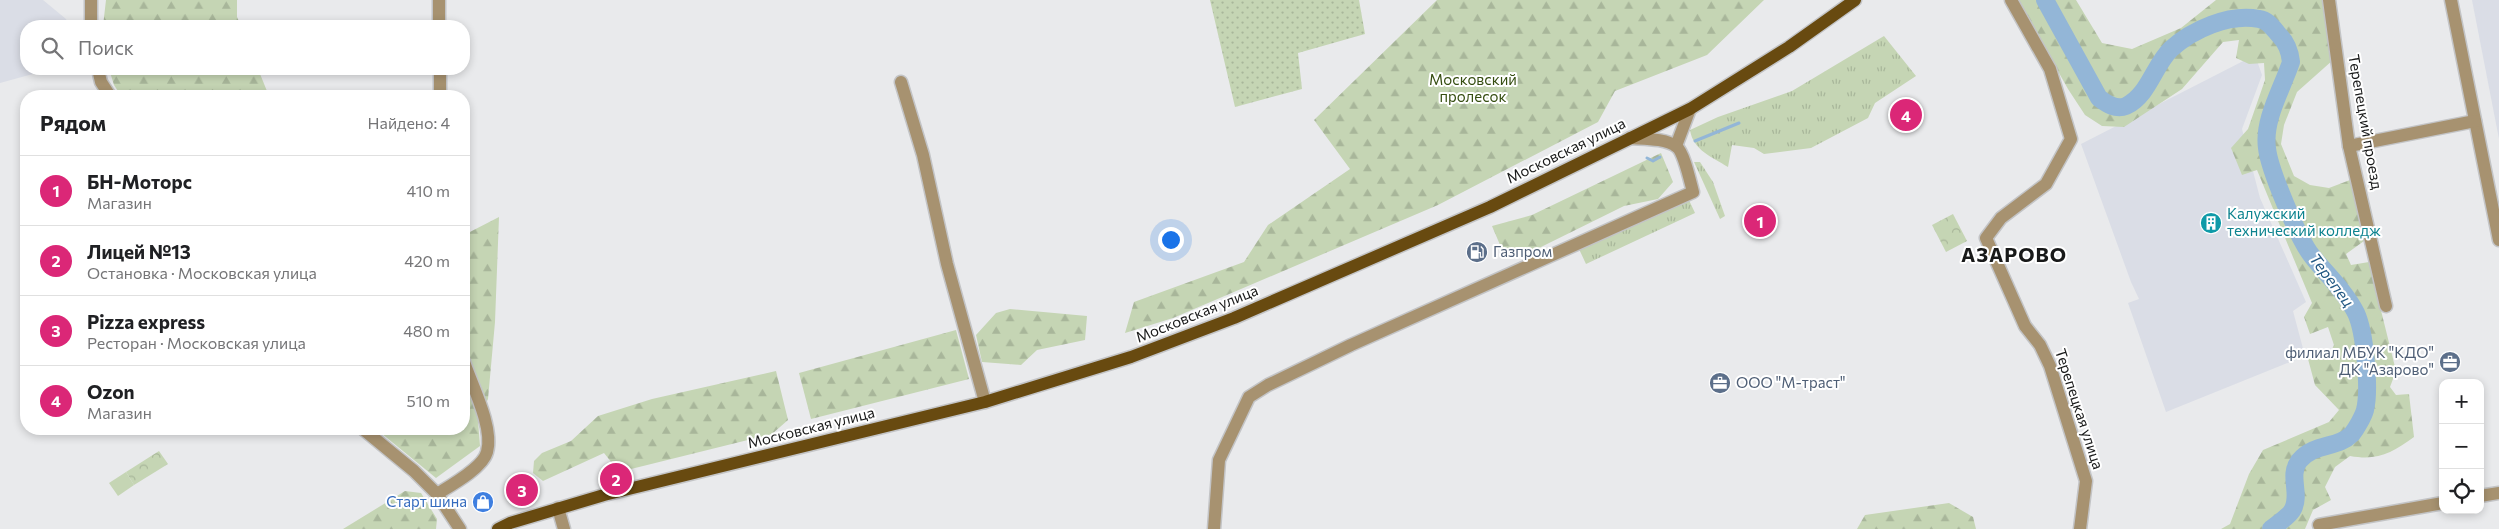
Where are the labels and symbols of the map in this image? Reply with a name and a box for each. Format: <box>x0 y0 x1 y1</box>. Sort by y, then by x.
street label: Терепецкий проезд <box>2345 53 2387 191</box>
park label: Московский пролесок <box>1429 70 1517 105</box>
pin: 4 <box>1890 96 1922 134</box>
street label: Московская улица <box>1503 113 1628 187</box>
pin: 1 <box>1744 202 1776 240</box>
place label: Калужский технический колледж <box>2227 204 2381 239</box>
building icon: Калужский технический колледж <box>2199 211 2223 235</box>
your location <box>1158 227 1184 253</box>
fuel station icon: Газпром <box>1465 240 1489 264</box>
place label: Газпром <box>1493 242 1552 260</box>
district label: АЗАРОВО <box>1961 242 2067 266</box>
water label: Терепец <box>2306 249 2359 310</box>
street label: Московская улица <box>1133 280 1260 346</box>
place label: филиал МБУК "КДО" ДК "Азарово" <box>2285 343 2434 378</box>
street label: Терепецкая улица <box>2052 346 2108 471</box>
office icon: филиал МБУК "КДО" ДК "Азарово" <box>2438 350 2462 374</box>
office icon: ООО "М-траст" <box>1708 371 1732 395</box>
place label: ООО "М-траст" <box>1736 373 1846 391</box>
street label: Московская улица <box>745 403 876 452</box>
pin: 2 <box>600 460 632 498</box>
pin: 3 <box>506 471 538 509</box>
shop icon: Старт шина <box>471 490 495 514</box>
place label: Старт шина <box>386 492 467 510</box>

